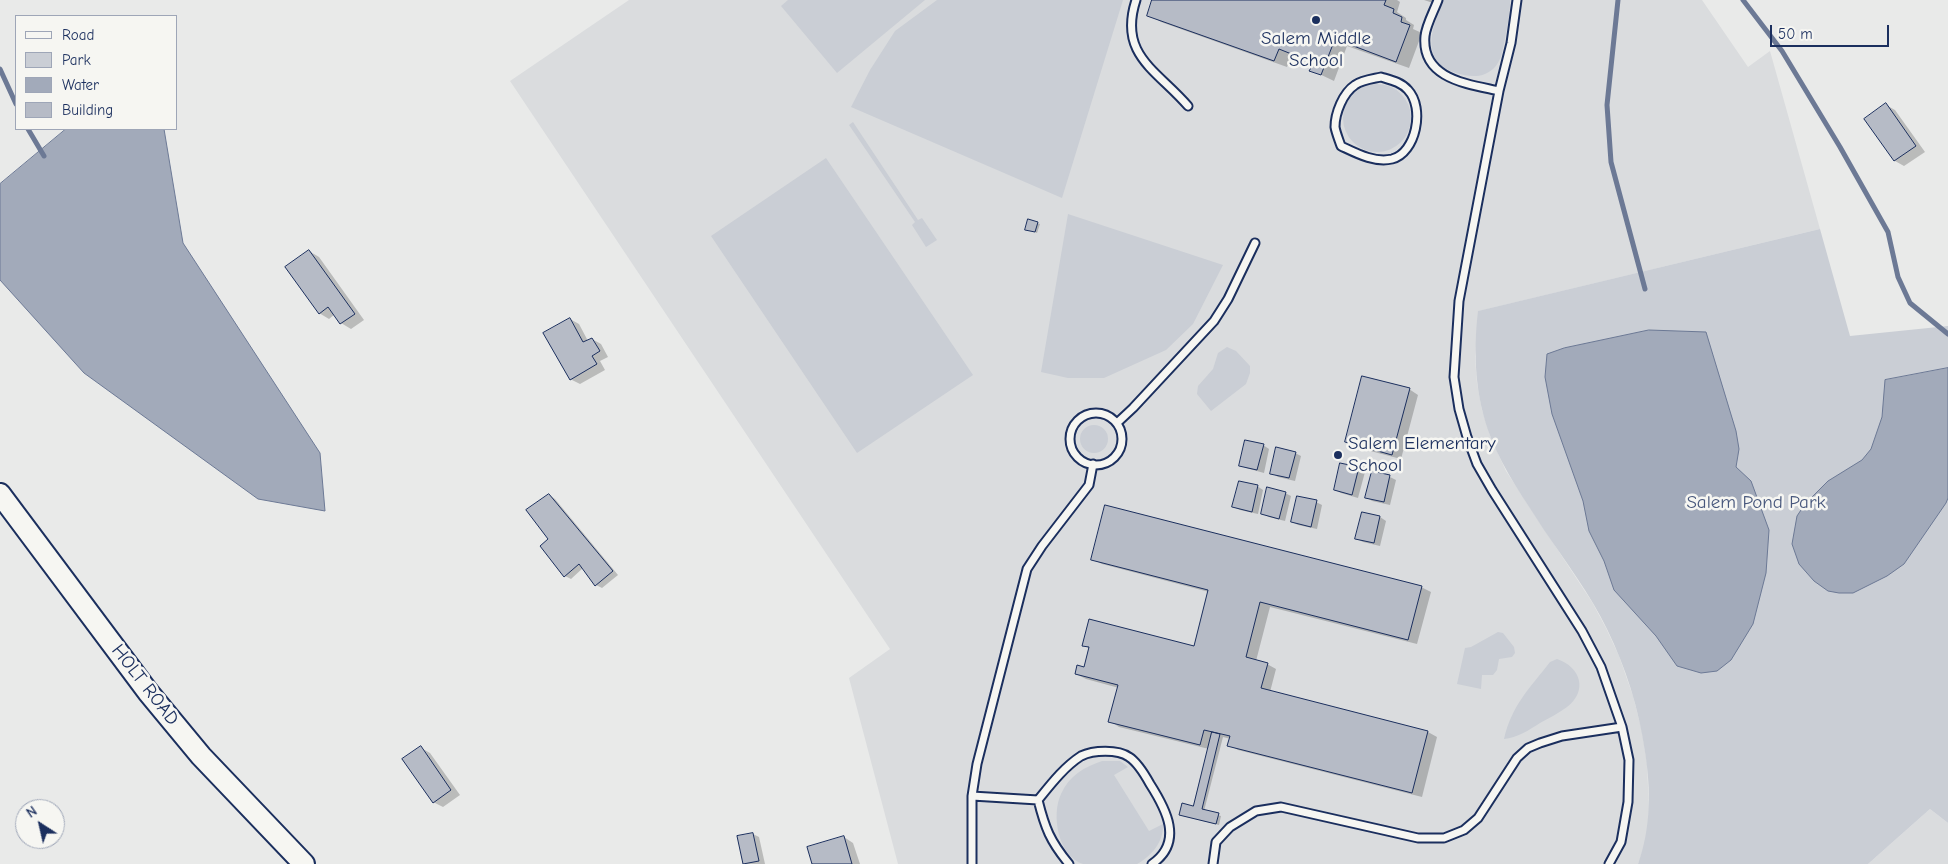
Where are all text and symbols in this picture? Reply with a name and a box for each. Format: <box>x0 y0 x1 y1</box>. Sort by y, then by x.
marker: Salem Middle School <box>1310 14 1322 26</box>
legend <box>15 15 178 130</box>
scale bar <box>1773 15 1892 47</box>
text: 50 m <box>1778 25 1813 43</box>
text: Road <box>62 26 94 44</box>
place label: Salem Middle School <box>1261 28 1371 72</box>
text: Park <box>62 51 91 69</box>
text: Water <box>62 76 99 94</box>
text: Building <box>62 101 113 119</box>
place label: Salem Elementary School <box>1348 433 1496 477</box>
marker: Salem Elementary School <box>1332 449 1344 461</box>
park label: Salem Pond Park <box>1686 492 1826 514</box>
street label: HOLT ROAD <box>106 640 184 730</box>
north arrow <box>15 799 65 849</box>
text: N <box>23 803 40 822</box>

